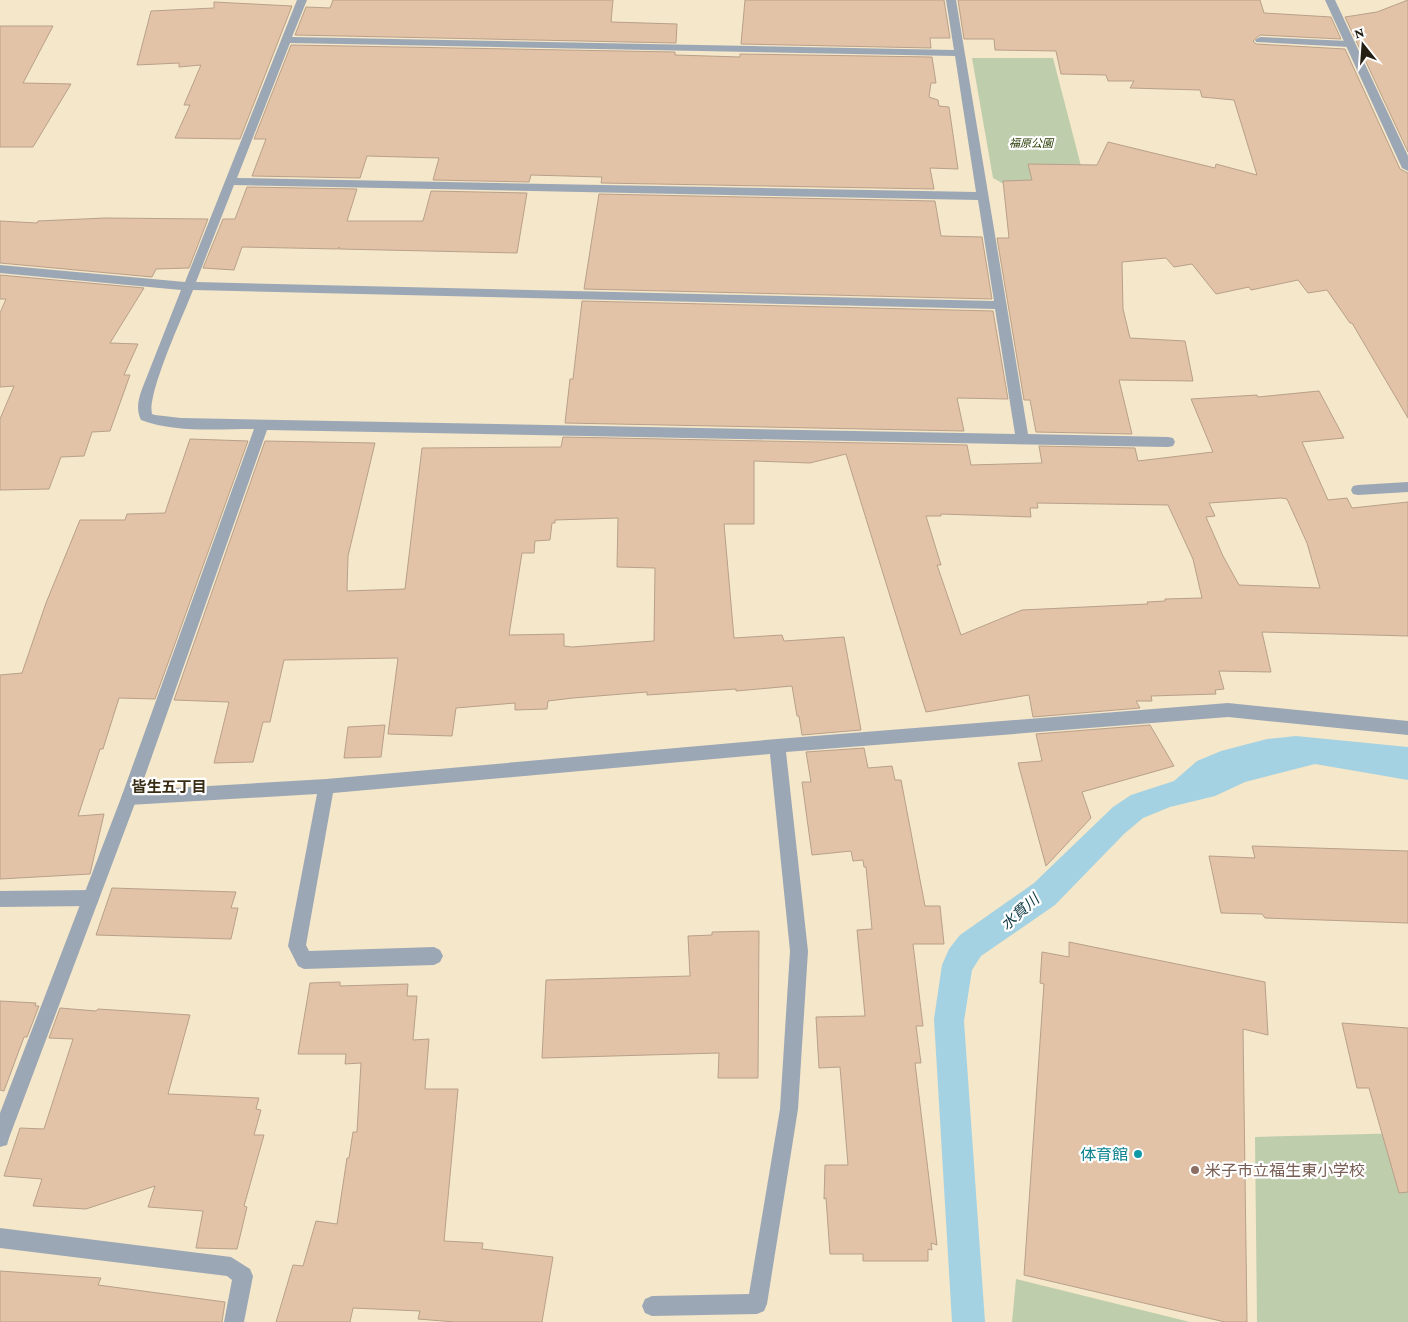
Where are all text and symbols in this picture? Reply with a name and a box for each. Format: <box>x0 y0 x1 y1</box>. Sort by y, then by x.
north arrow <box>1338 20 1388 70</box>
text: N <box>1352 23 1367 42</box>
park label: 福原公園 <box>1009 137 1055 149</box>
district label: 皆生五丁目 <box>131 779 207 795</box>
water label: 水貫川 <box>998 890 1044 933</box>
place label: 体育館 <box>1080 1146 1128 1163</box>
marker: 体育館 <box>1132 1148 1144 1160</box>
place label: 米子市立福生東小学校 <box>1205 1162 1365 1179</box>
marker: 米子市立福生東小学校 <box>1189 1164 1201 1176</box>

